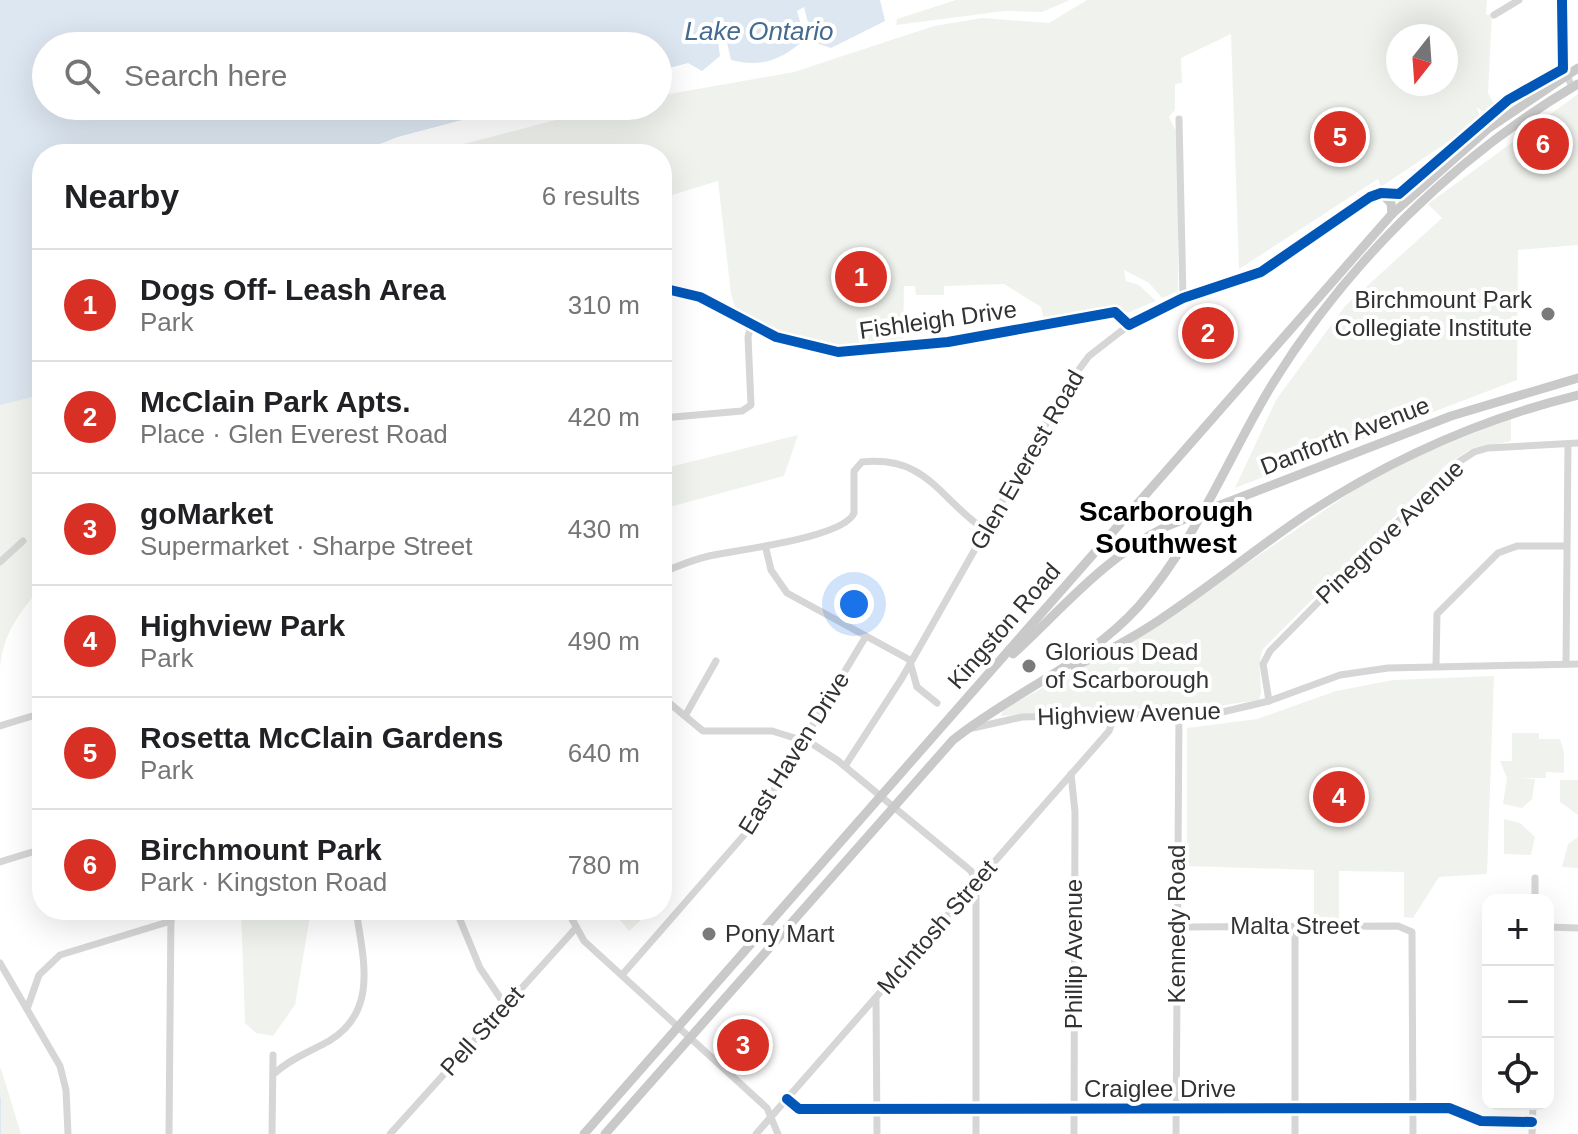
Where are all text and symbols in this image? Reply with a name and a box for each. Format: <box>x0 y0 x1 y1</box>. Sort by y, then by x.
water label: Lake Ontario <box>685 16 833 46</box>
north arrow <box>1386 24 1458 96</box>
search box <box>32 32 672 120</box>
icon: search <box>60 54 104 98</box>
text: Search here <box>124 59 287 92</box>
pin: 5 <box>1314 107 1366 167</box>
pin: 6 <box>1517 114 1569 174</box>
text: Nearby <box>64 177 179 215</box>
text: 6 results <box>542 181 640 211</box>
pin: 1 <box>835 247 887 307</box>
text: Dogs Off- Leash Area <box>140 273 446 306</box>
place label: Birchmount Park Collegiate Institute <box>1335 286 1533 341</box>
text: 1 <box>83 290 97 320</box>
text: 310 m <box>568 290 640 320</box>
street label: Fishleigh Drive <box>857 295 1018 344</box>
pin: 2 <box>1182 303 1234 363</box>
marker: Birchmount Park Collegiate Institute <box>1539 305 1557 323</box>
text: Park <box>140 307 193 337</box>
street label: Glen Everest Road <box>964 365 1089 554</box>
text: McClain Park Apts. <box>140 385 411 418</box>
street label: Danforth Avenue <box>1257 391 1433 480</box>
text: 2 <box>83 402 97 432</box>
text: 420 m <box>568 402 640 432</box>
text: Place · Glen Everest Road <box>140 419 448 449</box>
street label: Pinegrove Avenue <box>1310 454 1469 609</box>
district label: Scarborough Southwest <box>1079 496 1253 559</box>
text: goMarket <box>140 497 273 530</box>
text: 3 <box>83 514 97 544</box>
text: 430 m <box>568 514 640 544</box>
text: Supermarket · Sharpe Street <box>140 531 472 561</box>
street label: Kingston Road <box>942 557 1065 694</box>
your location <box>834 584 874 624</box>
text: Highview Park <box>140 609 345 642</box>
text: 4 <box>83 626 97 656</box>
text: 490 m <box>568 626 640 656</box>
place label: Glorious Dead of Scarborough <box>1045 638 1209 693</box>
text: Park <box>140 643 193 673</box>
marker: Glorious Dead of Scarborough <box>1020 657 1038 675</box>
street label: East Haven Drive <box>733 666 855 839</box>
street label: Highview Avenue <box>1037 697 1221 730</box>
text: Rosetta McClain Gardens <box>140 721 503 754</box>
text: 5 <box>83 738 97 768</box>
text: 640 m <box>568 738 640 768</box>
text: Park <box>140 755 193 785</box>
pin: 4 <box>1313 767 1365 827</box>
text: Birchmount Park <box>140 833 382 866</box>
street label: Kennedy Road <box>1163 845 1190 1003</box>
text: 6 <box>83 850 97 880</box>
text: 780 m <box>568 850 640 880</box>
street label: McIntosh Street <box>871 854 1002 999</box>
text: Park · Kingston Road <box>140 867 387 897</box>
street label: Phillip Avenue <box>1060 879 1087 1029</box>
map controls <box>1482 894 1554 1110</box>
button: + <box>1482 894 1554 966</box>
street label: Malta Street <box>1230 912 1360 939</box>
place label: Pony Mart <box>725 920 835 947</box>
marker: Pony Mart <box>700 925 718 943</box>
button: − <box>1482 966 1554 1038</box>
street label: Pell Street <box>435 980 529 1081</box>
pin: 3 <box>717 1015 769 1075</box>
button: locate <box>1482 1038 1554 1110</box>
street label: Craiglee Drive <box>1084 1075 1236 1102</box>

